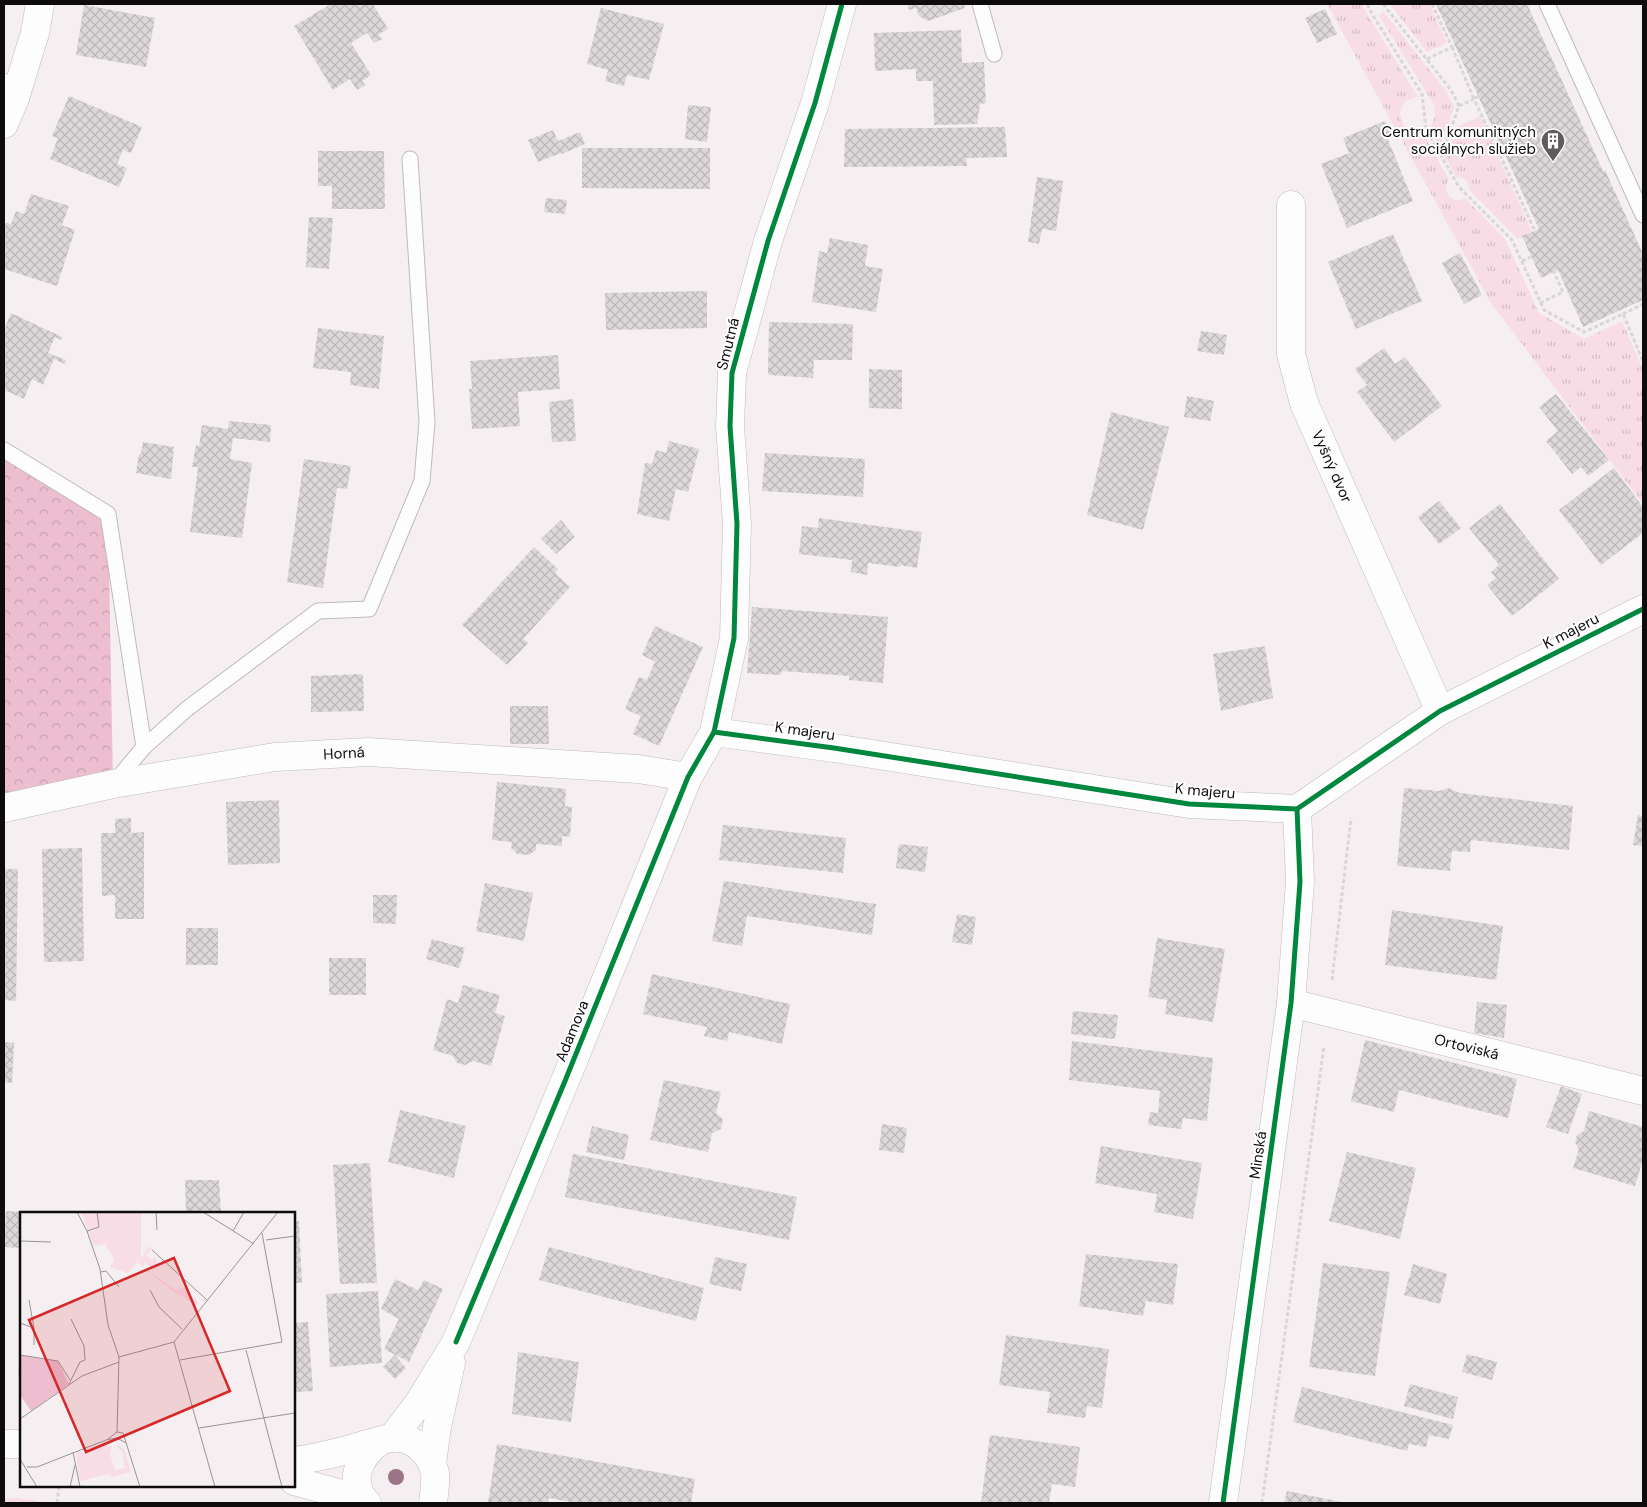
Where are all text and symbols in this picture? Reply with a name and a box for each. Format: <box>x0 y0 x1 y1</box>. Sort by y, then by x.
place label: Centrum komunitných sociálnych služieb <box>1382 122 1536 159</box>
building icon: Centrum komunitných sociálnych služieb <box>1540 128 1566 162</box>
street label: Smutná <box>712 316 744 372</box>
street label: Vyšný dvor <box>1307 427 1357 506</box>
street label: K majeru <box>1539 608 1603 654</box>
street label: K majeru <box>774 717 836 745</box>
street label: Horná <box>323 742 365 764</box>
street label: K majeru <box>1174 778 1236 804</box>
street label: Adamova <box>551 997 593 1065</box>
street label: Ortoviská <box>1432 1029 1501 1065</box>
street label: Minská <box>1245 1130 1271 1180</box>
inset map <box>20 1212 295 1487</box>

